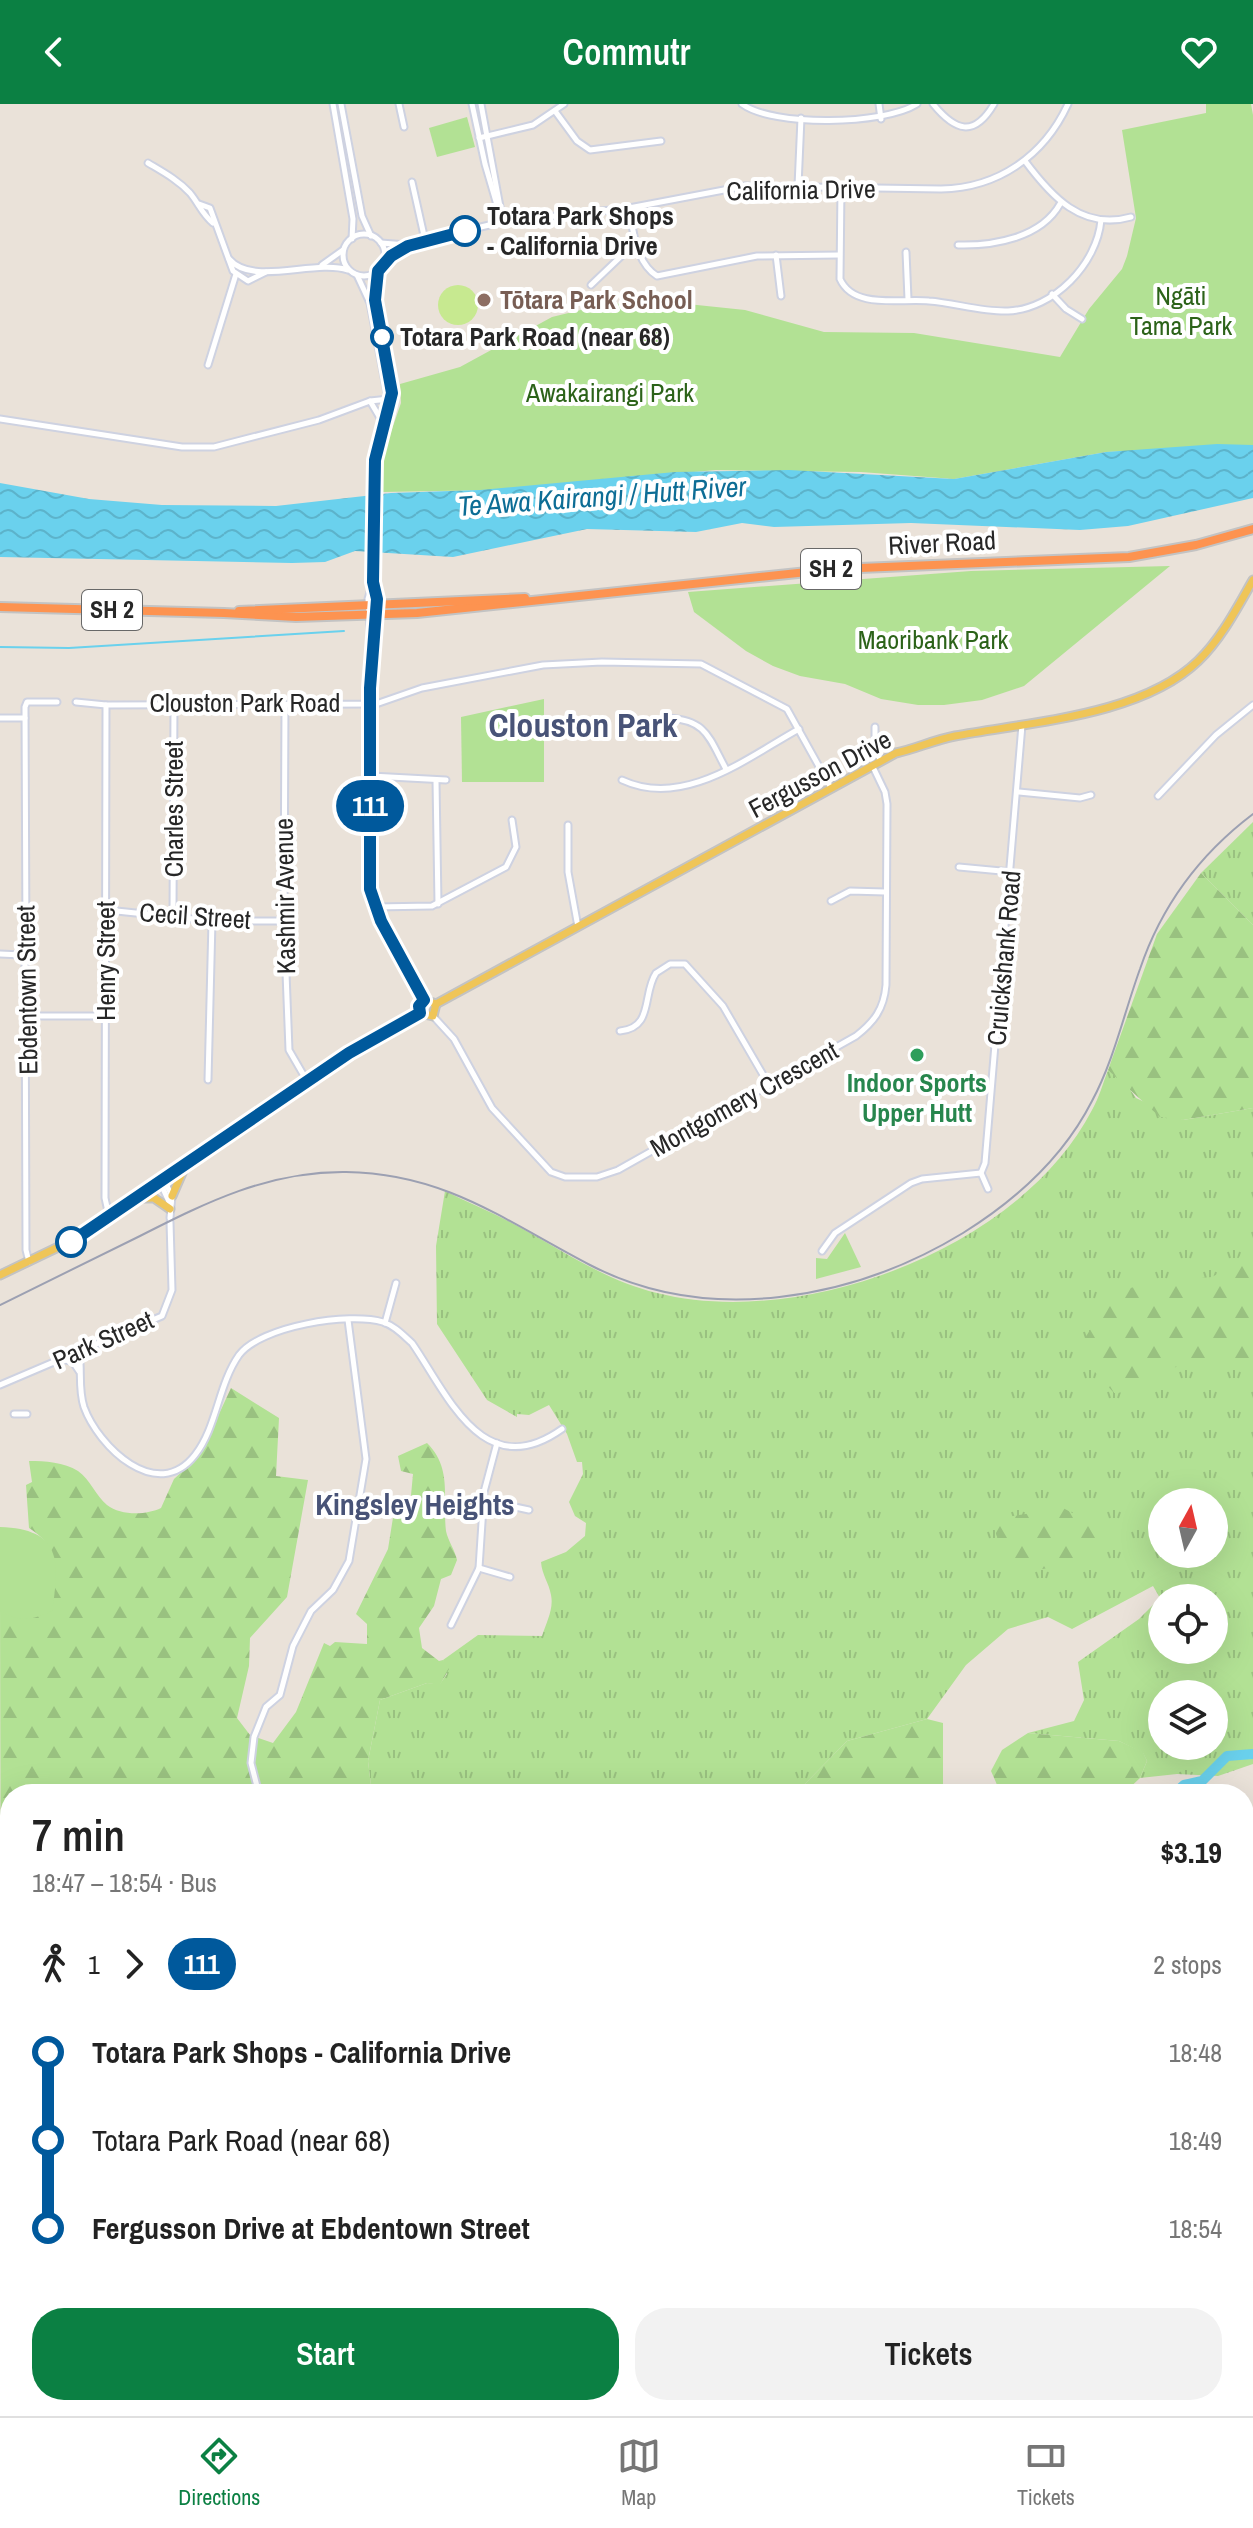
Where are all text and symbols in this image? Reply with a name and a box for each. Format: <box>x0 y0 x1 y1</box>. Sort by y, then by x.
text: Commutr <box>563 28 690 76</box>
icon: back <box>32 30 76 74</box>
icon: heart <box>1177 30 1221 74</box>
street label: California Drive <box>726 171 876 208</box>
place label: Totara Park Shops - California Drive <box>487 198 674 263</box>
marker: Totara Park Shops - California Drive <box>450 216 480 246</box>
park label: Ngāti Tama Park <box>1130 278 1232 343</box>
place label: Tōtara Park School <box>500 282 693 317</box>
marker: Tōtara Park School <box>475 291 493 309</box>
place label: Totara Park Road (near 68) <box>400 319 670 354</box>
marker: Totara Park Road (near 68) <box>371 326 393 348</box>
park label: Awakairangi Park <box>525 375 694 410</box>
water label: Te Awa Kairangi / Hutt River <box>457 467 749 525</box>
street label: River Road <box>887 522 997 563</box>
road number: SH 2 <box>801 549 861 589</box>
road number: SH 2 <box>82 590 142 630</box>
park label: Maoribank Park <box>858 622 1009 657</box>
street label: Clouston Park Road <box>150 685 340 720</box>
district label: Clouston Park <box>488 702 678 748</box>
street label: Fergusson Drive <box>742 721 897 826</box>
street label: Charles Street <box>156 741 191 877</box>
line badge: 111 <box>324 780 416 832</box>
text: 111 <box>352 787 388 825</box>
street label: Kashmir Avenue <box>266 818 303 974</box>
street label: Cruickshank Road <box>978 869 1029 1047</box>
street label: Cecil Street <box>138 894 252 937</box>
street label: Henry Street <box>88 901 123 1021</box>
street label: Ebdentown Street <box>8 905 45 1075</box>
street label: Montgomery Crescent <box>644 1032 844 1165</box>
marker: Indoor Sports Upper Hutt <box>908 1046 926 1064</box>
place label: Indoor Sports Upper Hutt <box>847 1065 987 1130</box>
unlabelled marker <box>56 1227 86 1257</box>
street label: Park Street <box>47 1302 159 1377</box>
district label: Kingsley Heights <box>315 1484 515 1524</box>
north arrow <box>1148 1488 1228 1568</box>
map controls <box>1148 1488 1228 1760</box>
button: locate <box>1148 1584 1228 1664</box>
button: layers <box>1148 1680 1228 1760</box>
text: 7 min <box>32 1805 125 1865</box>
text: $3.19 <box>1160 1832 1222 1872</box>
text: 18:47 – 18:54 · Bus <box>32 1865 217 1900</box>
icon: walk <box>32 1942 76 1986</box>
icon: forward <box>112 1942 156 1986</box>
text: 111 <box>184 1945 220 1983</box>
text: 1 <box>88 1947 100 1982</box>
text: 2 stops <box>1153 1947 1222 1982</box>
text: Totara Park Shops - California Drive <box>92 2032 511 2072</box>
text: 18:48 <box>1169 2035 1222 2070</box>
text: Totara Park Road (near 68) <box>92 2120 390 2160</box>
text: 18:49 <box>1169 2123 1222 2158</box>
text: Fergusson Drive at Ebdentown Street <box>92 2208 530 2248</box>
text: 18:54 <box>1169 2211 1222 2246</box>
button: Start <box>32 2308 619 2400</box>
button: Tickets <box>635 2308 1222 2400</box>
tab: Directions <box>178 2434 260 2512</box>
tab: Map <box>617 2434 661 2512</box>
tab: Tickets <box>1017 2434 1075 2512</box>

